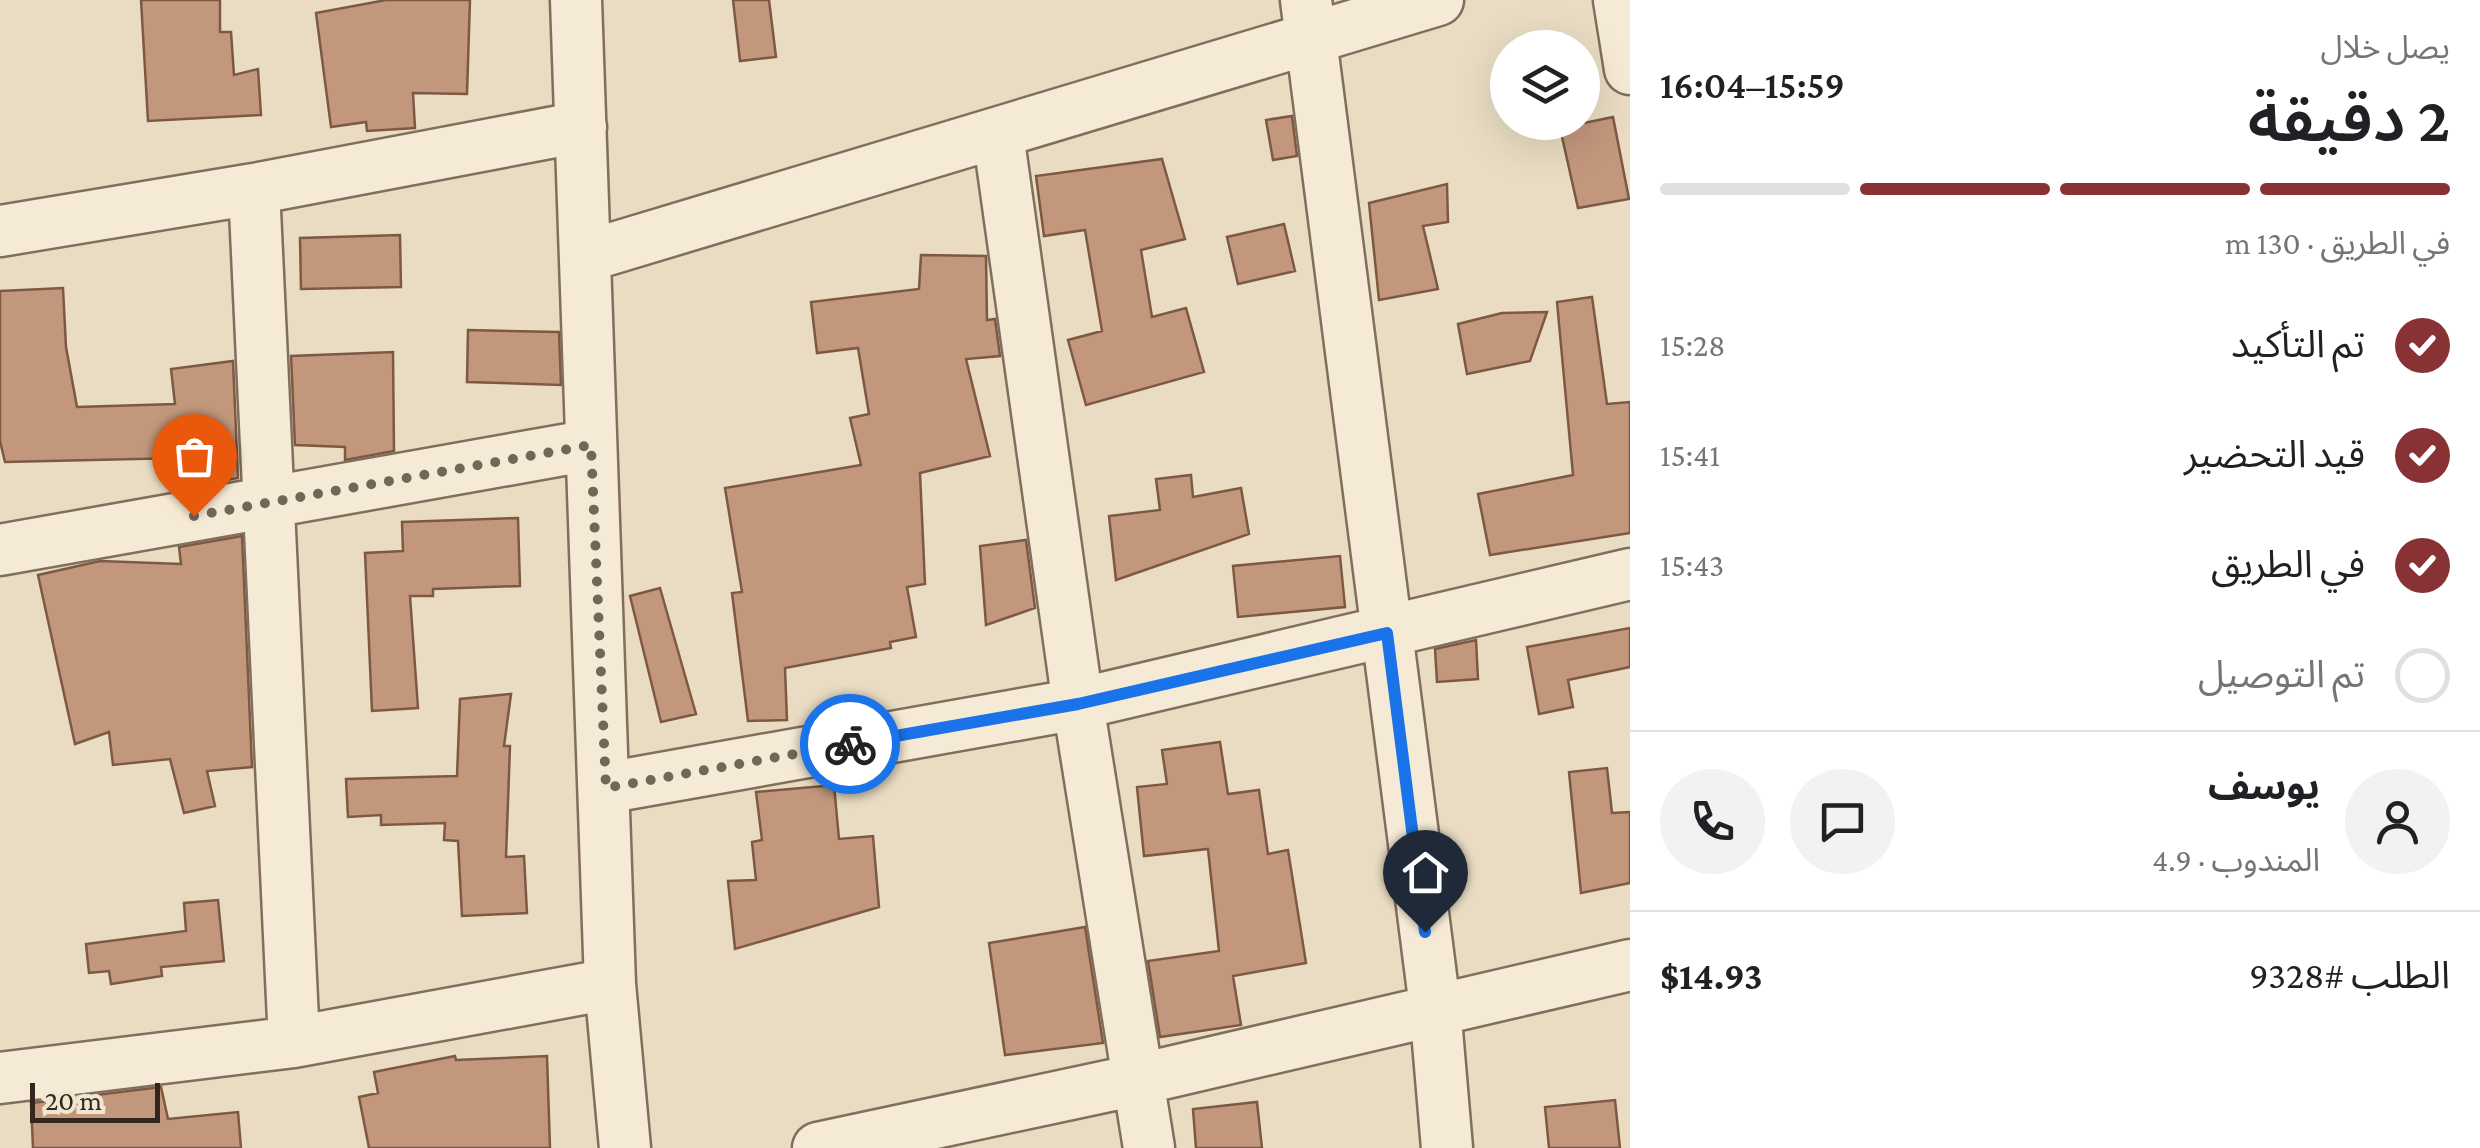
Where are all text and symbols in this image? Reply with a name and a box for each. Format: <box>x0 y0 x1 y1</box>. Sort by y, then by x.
text: يصل خلال <box>2320 29 2450 65</box>
map controls <box>1490 30 1600 140</box>
button: layers <box>1490 30 1600 140</box>
text: 15:59–16:04 <box>1660 64 1845 106</box>
text: 2 دقيقة <box>2248 83 2450 155</box>
text: في الطريق · 130 m <box>2225 225 2450 261</box>
icon: check <box>2395 318 2450 373</box>
text: تم التأكيد <box>2231 323 2365 365</box>
text: 15:28 <box>1660 327 1726 363</box>
pin <box>152 414 237 517</box>
icon: check <box>2395 428 2450 483</box>
icon: bag <box>167 429 222 484</box>
text: قيد التحضير <box>2184 433 2365 475</box>
text: 15:41 <box>1660 437 1720 473</box>
icon: check <box>2395 538 2450 593</box>
text: في الطريق <box>2211 543 2365 585</box>
text: 15:43 <box>1660 547 1724 583</box>
text: تم التوصيل <box>2198 653 2365 695</box>
courier <box>800 694 900 794</box>
icon: bike <box>823 717 878 772</box>
text: يوسف <box>2208 765 2320 807</box>
button: phone <box>1660 769 1765 874</box>
button: chat <box>1790 769 1895 874</box>
button: person <box>2345 769 2450 874</box>
pin <box>1383 830 1468 933</box>
text: المندوب · 4.9 <box>2152 842 2320 878</box>
icon: home <box>1398 845 1453 900</box>
text: الطلب #9328 <box>2249 954 2450 996</box>
text: $14.93 <box>1660 955 1763 997</box>
scale bar <box>30 1078 160 1122</box>
text: 20 m <box>45 1085 102 1116</box>

